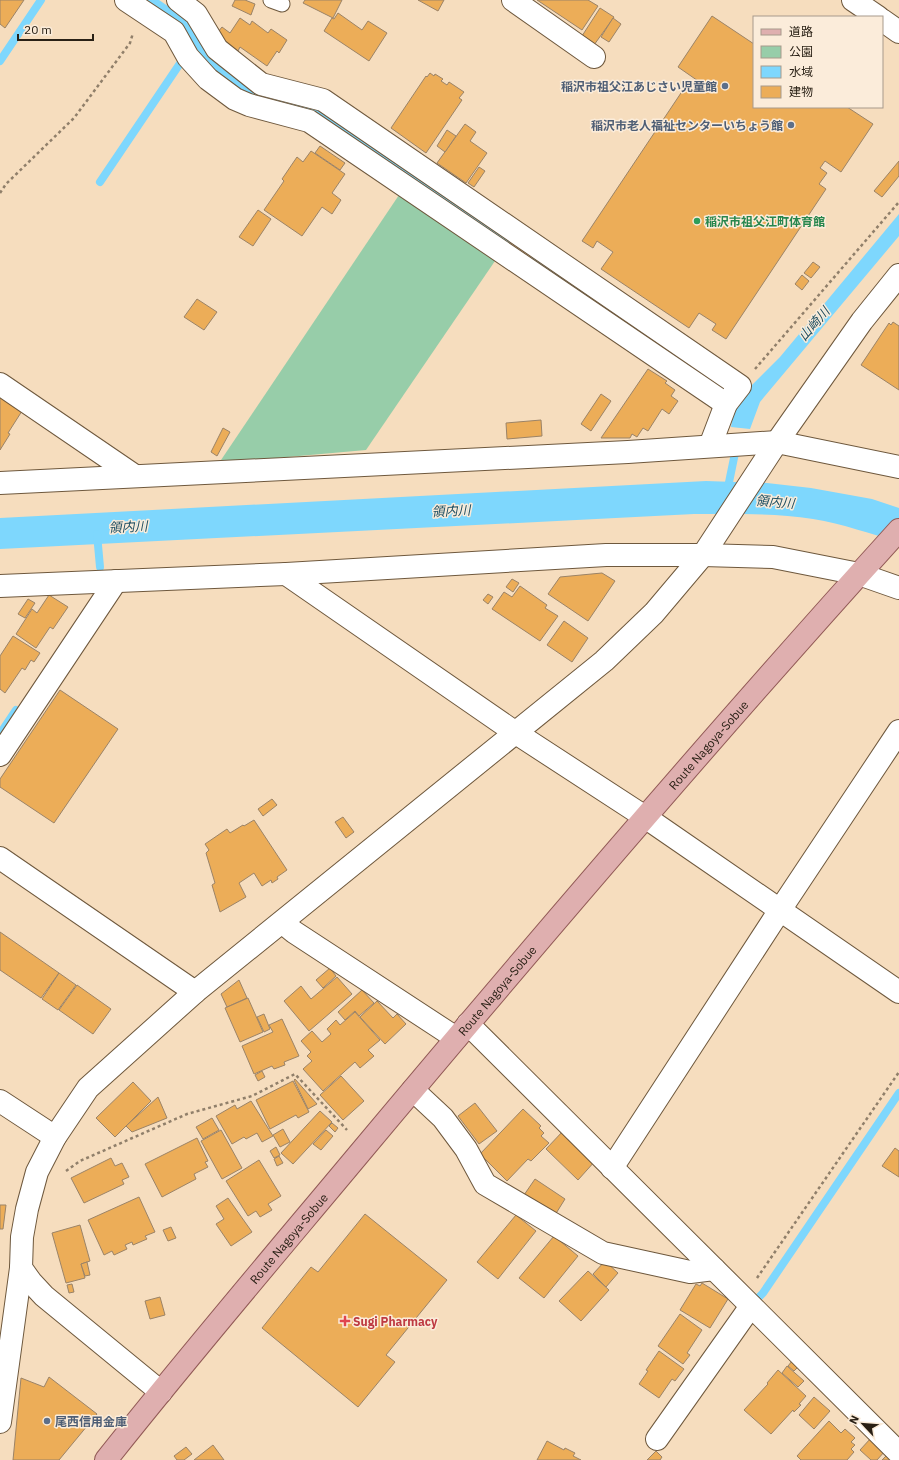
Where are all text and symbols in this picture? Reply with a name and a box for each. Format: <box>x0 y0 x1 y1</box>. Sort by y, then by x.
scale bar <box>18 16 93 42</box>
legend <box>753 16 883 108</box>
text: 20 m <box>24 22 52 37</box>
text: 道路 <box>789 24 813 39</box>
text: 公園 <box>789 44 813 59</box>
text: 水域 <box>789 64 813 79</box>
place label: 稲沢市祖父江あじさい児童館 <box>561 79 717 94</box>
marker: 稲沢市祖父江あじさい児童館 <box>720 81 730 91</box>
text: 建物 <box>789 84 813 99</box>
place label: 稲沢市老人福祉センターいちょう館 <box>591 118 783 133</box>
marker: 稲沢市老人福祉センターいちょう館 <box>786 120 796 130</box>
place label: 稲沢市祖父江町体育館 <box>705 214 825 229</box>
marker: 稲沢市祖父江町体育館 <box>692 216 702 226</box>
water label: 山崎川 <box>795 302 835 344</box>
water label: 領内川 <box>755 492 797 512</box>
water label: 領内川 <box>431 501 473 521</box>
water label: 領内川 <box>108 517 150 537</box>
street label: Route Nagoya-Sobue <box>665 697 751 792</box>
street label: Route Nagoya-Sobue <box>454 942 540 1038</box>
street label: Route Nagoya-Sobue <box>246 1190 331 1287</box>
place label: Sugi Pharmacy <box>353 1314 438 1329</box>
marker: Sugi Pharmacy <box>340 1316 350 1326</box>
north arrow <box>843 1404 883 1444</box>
text: N <box>846 1413 862 1426</box>
place label: 尾西信用金庫 <box>55 1414 127 1429</box>
marker: 尾西信用金庫 <box>42 1416 52 1426</box>

